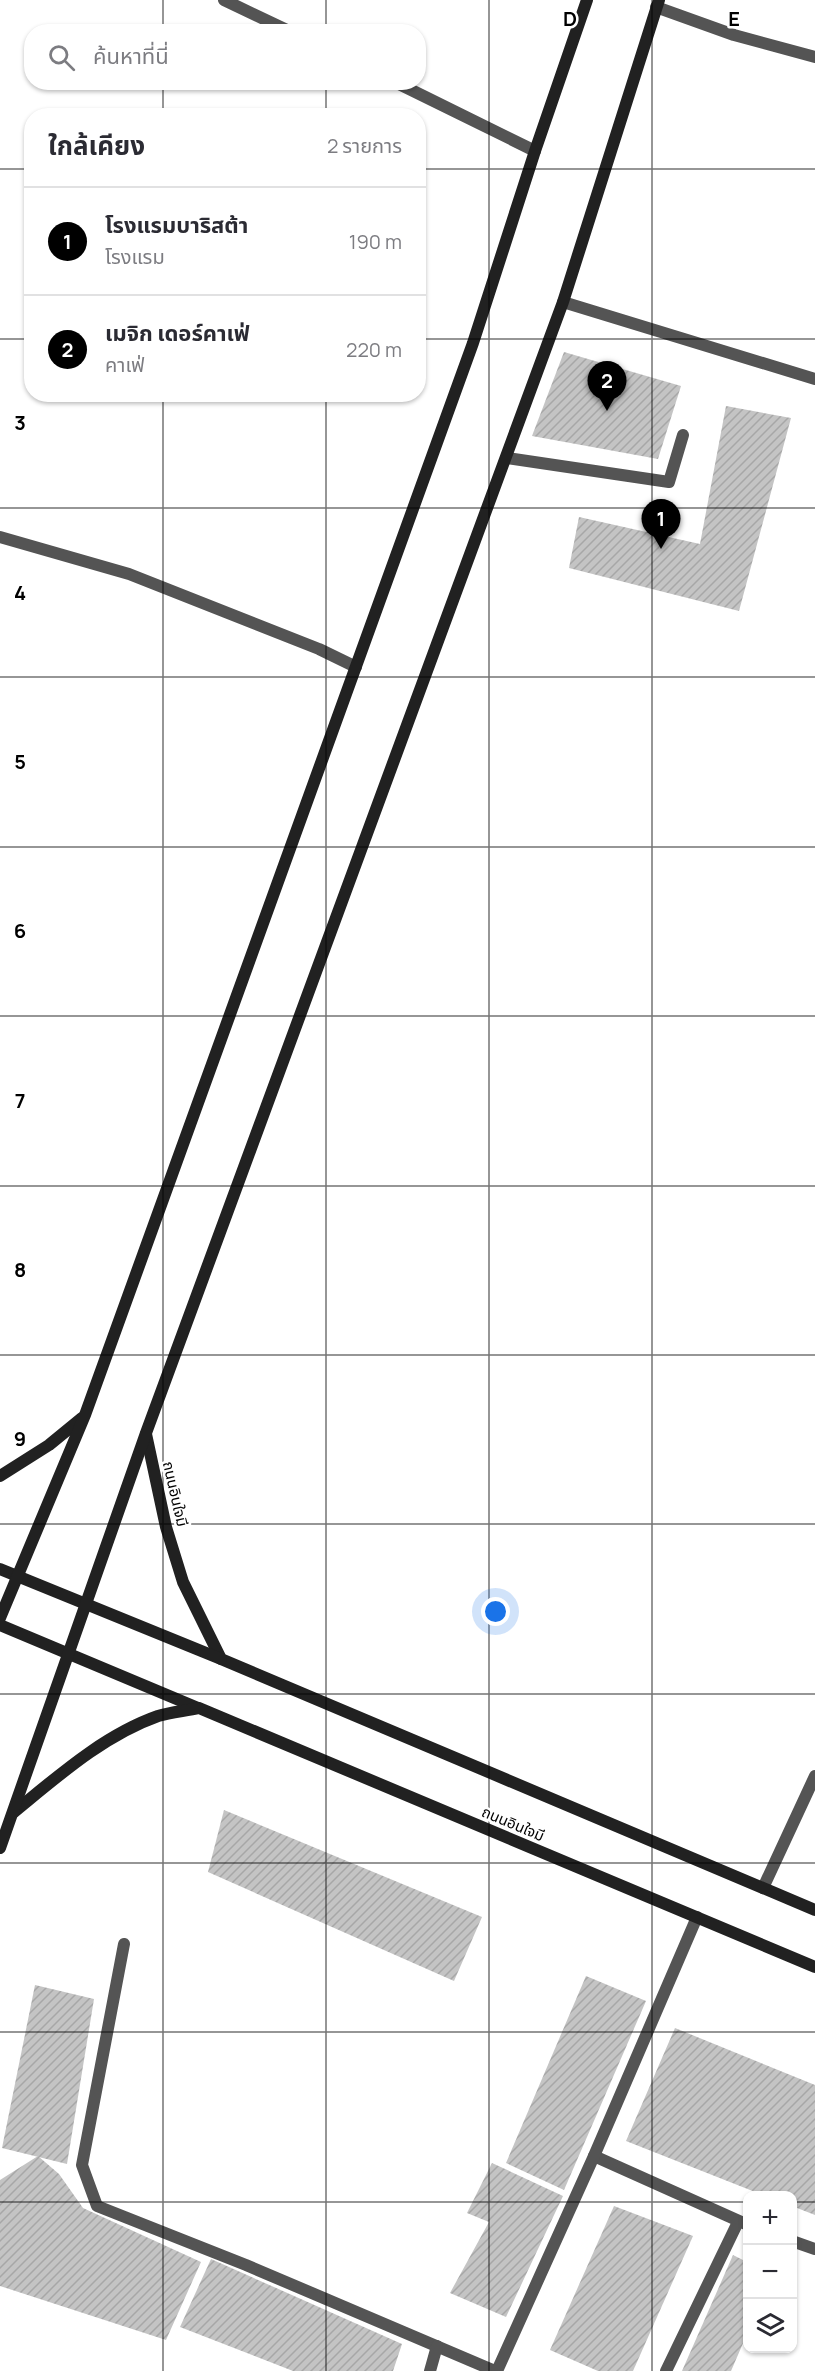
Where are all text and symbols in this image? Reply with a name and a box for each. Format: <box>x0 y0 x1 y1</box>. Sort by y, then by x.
text: D <box>563 5 577 32</box>
text: E <box>728 5 740 32</box>
search box <box>24 24 426 90</box>
icon: search <box>45 41 78 74</box>
text: ค้นหาที่นี่ <box>93 41 169 71</box>
text: ใกล้เคียง <box>48 127 145 163</box>
text: 2 รายการ <box>327 132 402 159</box>
text: โรงแรมบาริสต้า <box>105 210 248 240</box>
text: 1 <box>63 228 72 255</box>
text: 190 m <box>349 228 402 255</box>
text: โรงแรม <box>105 243 165 270</box>
text: เมจิก เดอร์คาเฟ่ <box>105 318 250 348</box>
text: 2 <box>62 336 73 363</box>
text: 220 m <box>346 336 402 363</box>
text: คาเฟ่ <box>105 351 145 378</box>
pin: 2 <box>588 362 626 411</box>
text: 3 <box>14 409 26 436</box>
pin: 1 <box>642 500 680 549</box>
text: 4 <box>14 579 26 606</box>
text: 5 <box>14 748 26 775</box>
text: 6 <box>14 917 26 944</box>
text: 7 <box>15 1087 25 1114</box>
text: 8 <box>14 1256 26 1283</box>
text: 9 <box>14 1425 26 1452</box>
street label: ถนนอินใจมี <box>158 1459 193 1529</box>
your location <box>481 1597 510 1626</box>
street label: ถนนอินใจมี <box>479 1801 548 1846</box>
map controls <box>743 2191 797 2353</box>
button: + <box>743 2191 797 2245</box>
button: − <box>743 2245 797 2299</box>
button: layers <box>743 2299 797 2353</box>

